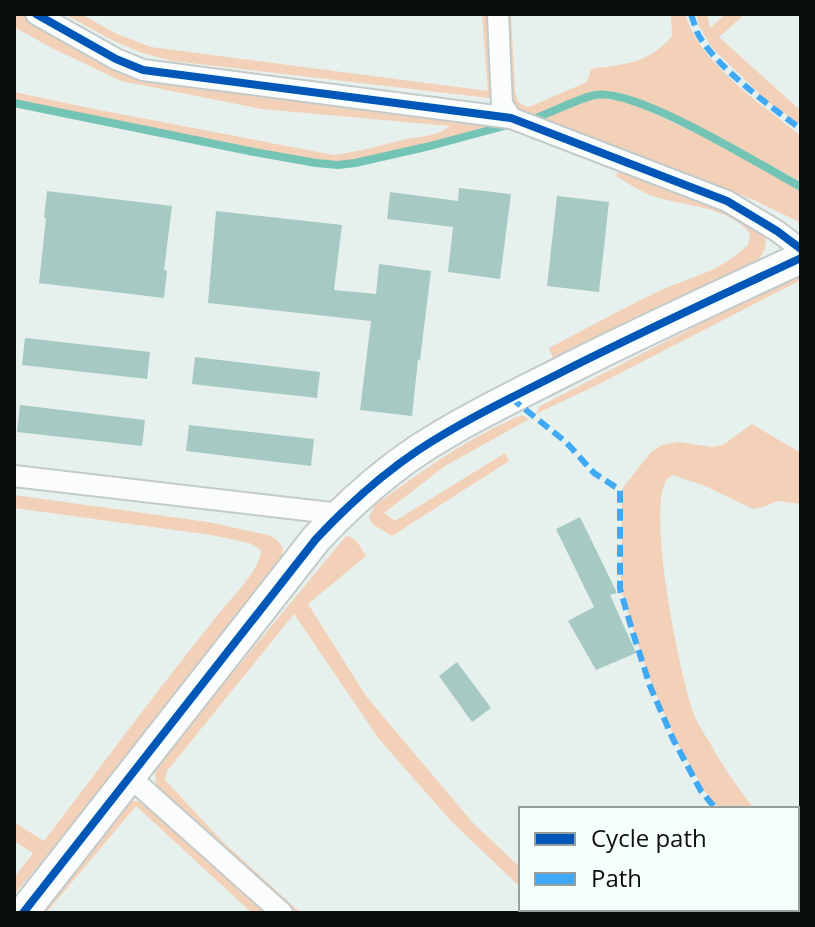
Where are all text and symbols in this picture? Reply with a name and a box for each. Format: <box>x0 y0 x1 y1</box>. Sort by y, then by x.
legend <box>519 807 799 911</box>
text: Cycle path <box>591 821 707 854</box>
text: Path <box>591 861 642 894</box>

